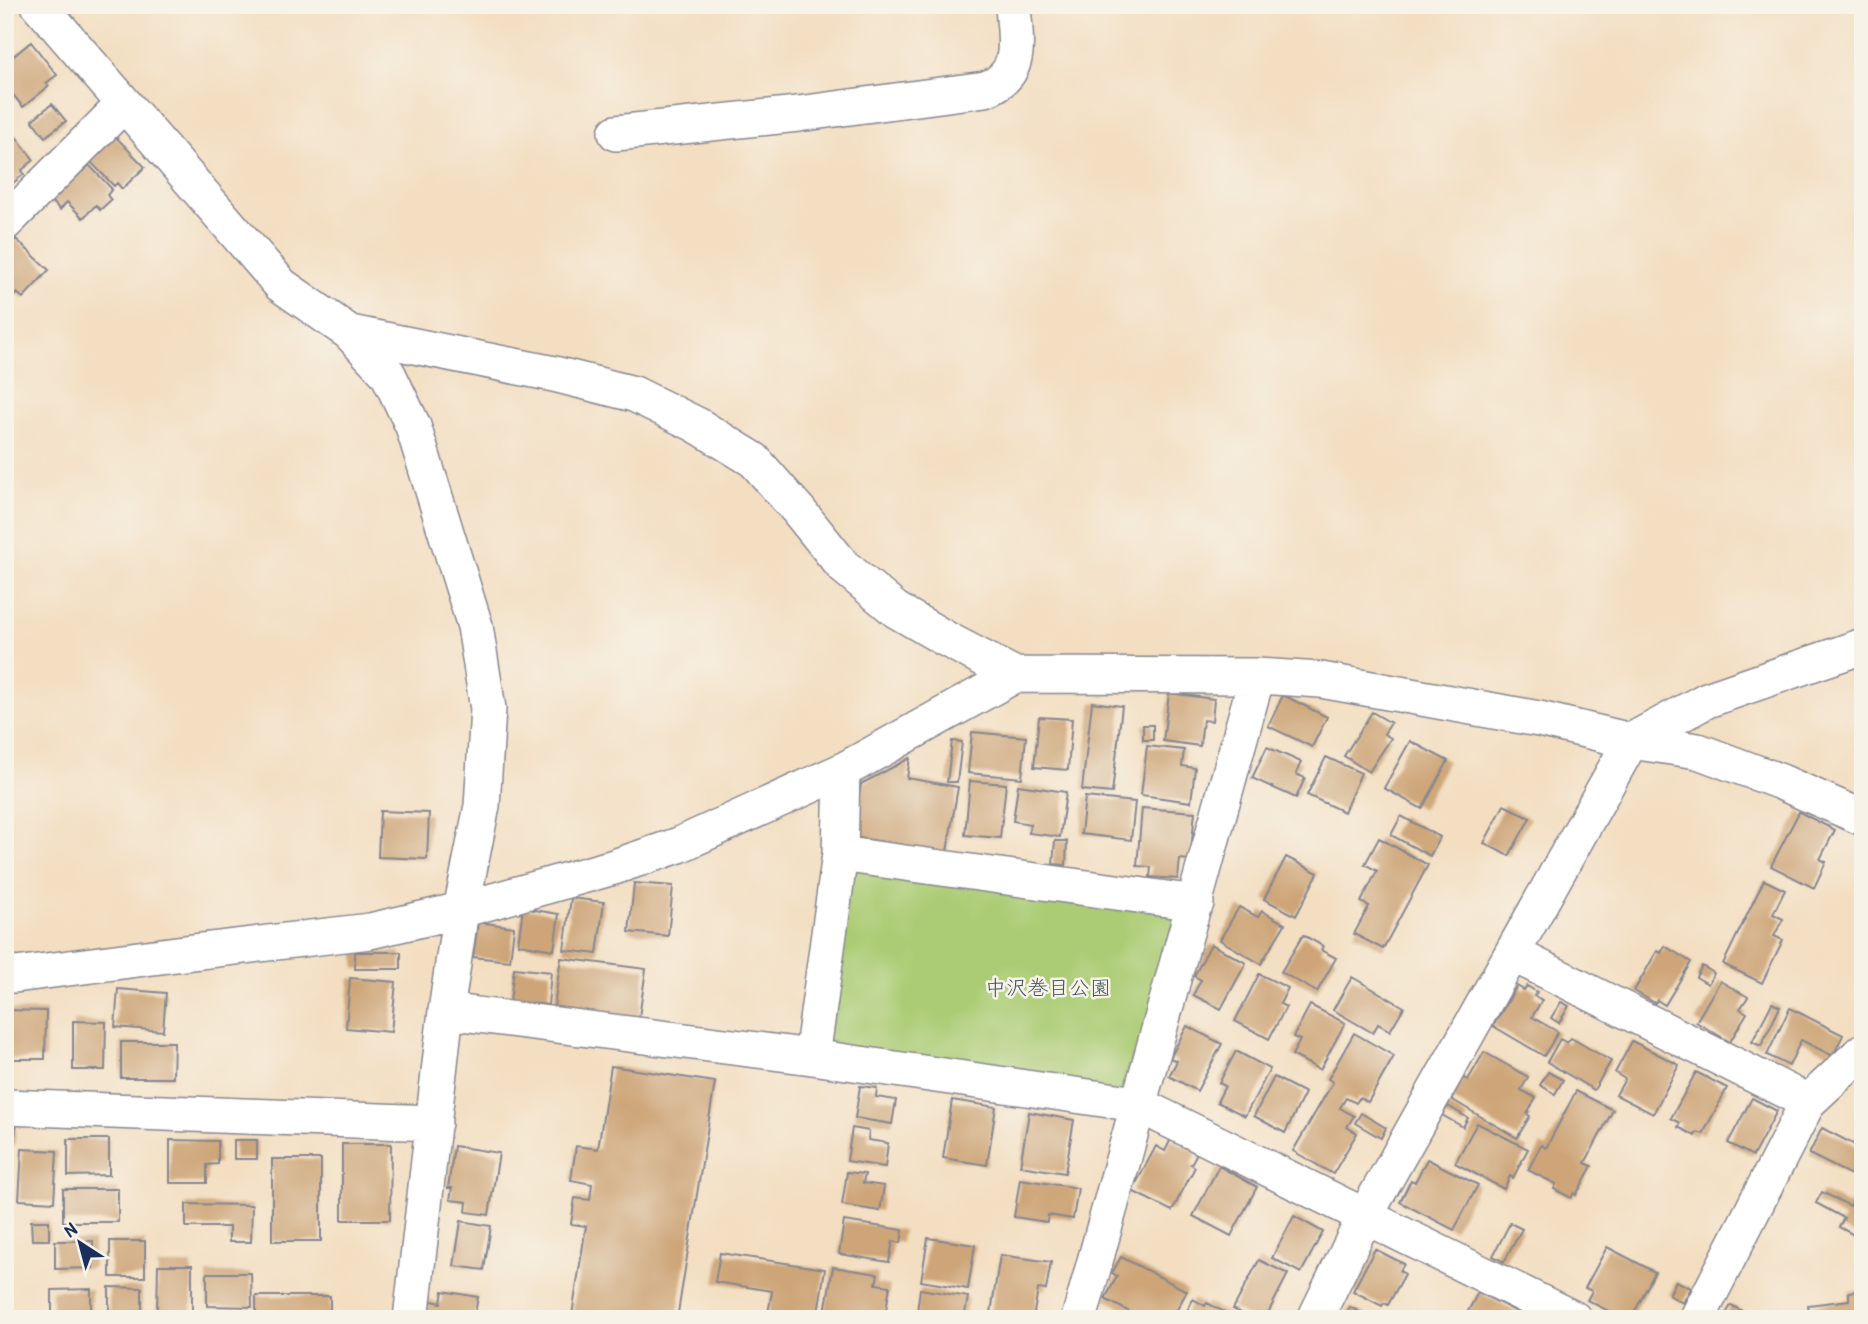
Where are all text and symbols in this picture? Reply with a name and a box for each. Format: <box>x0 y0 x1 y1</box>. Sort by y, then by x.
park label: 中沢巻目公園 <box>985 973 1111 1002</box>
north arrow <box>46 1208 116 1278</box>
text: N <box>58 1216 82 1243</box>

